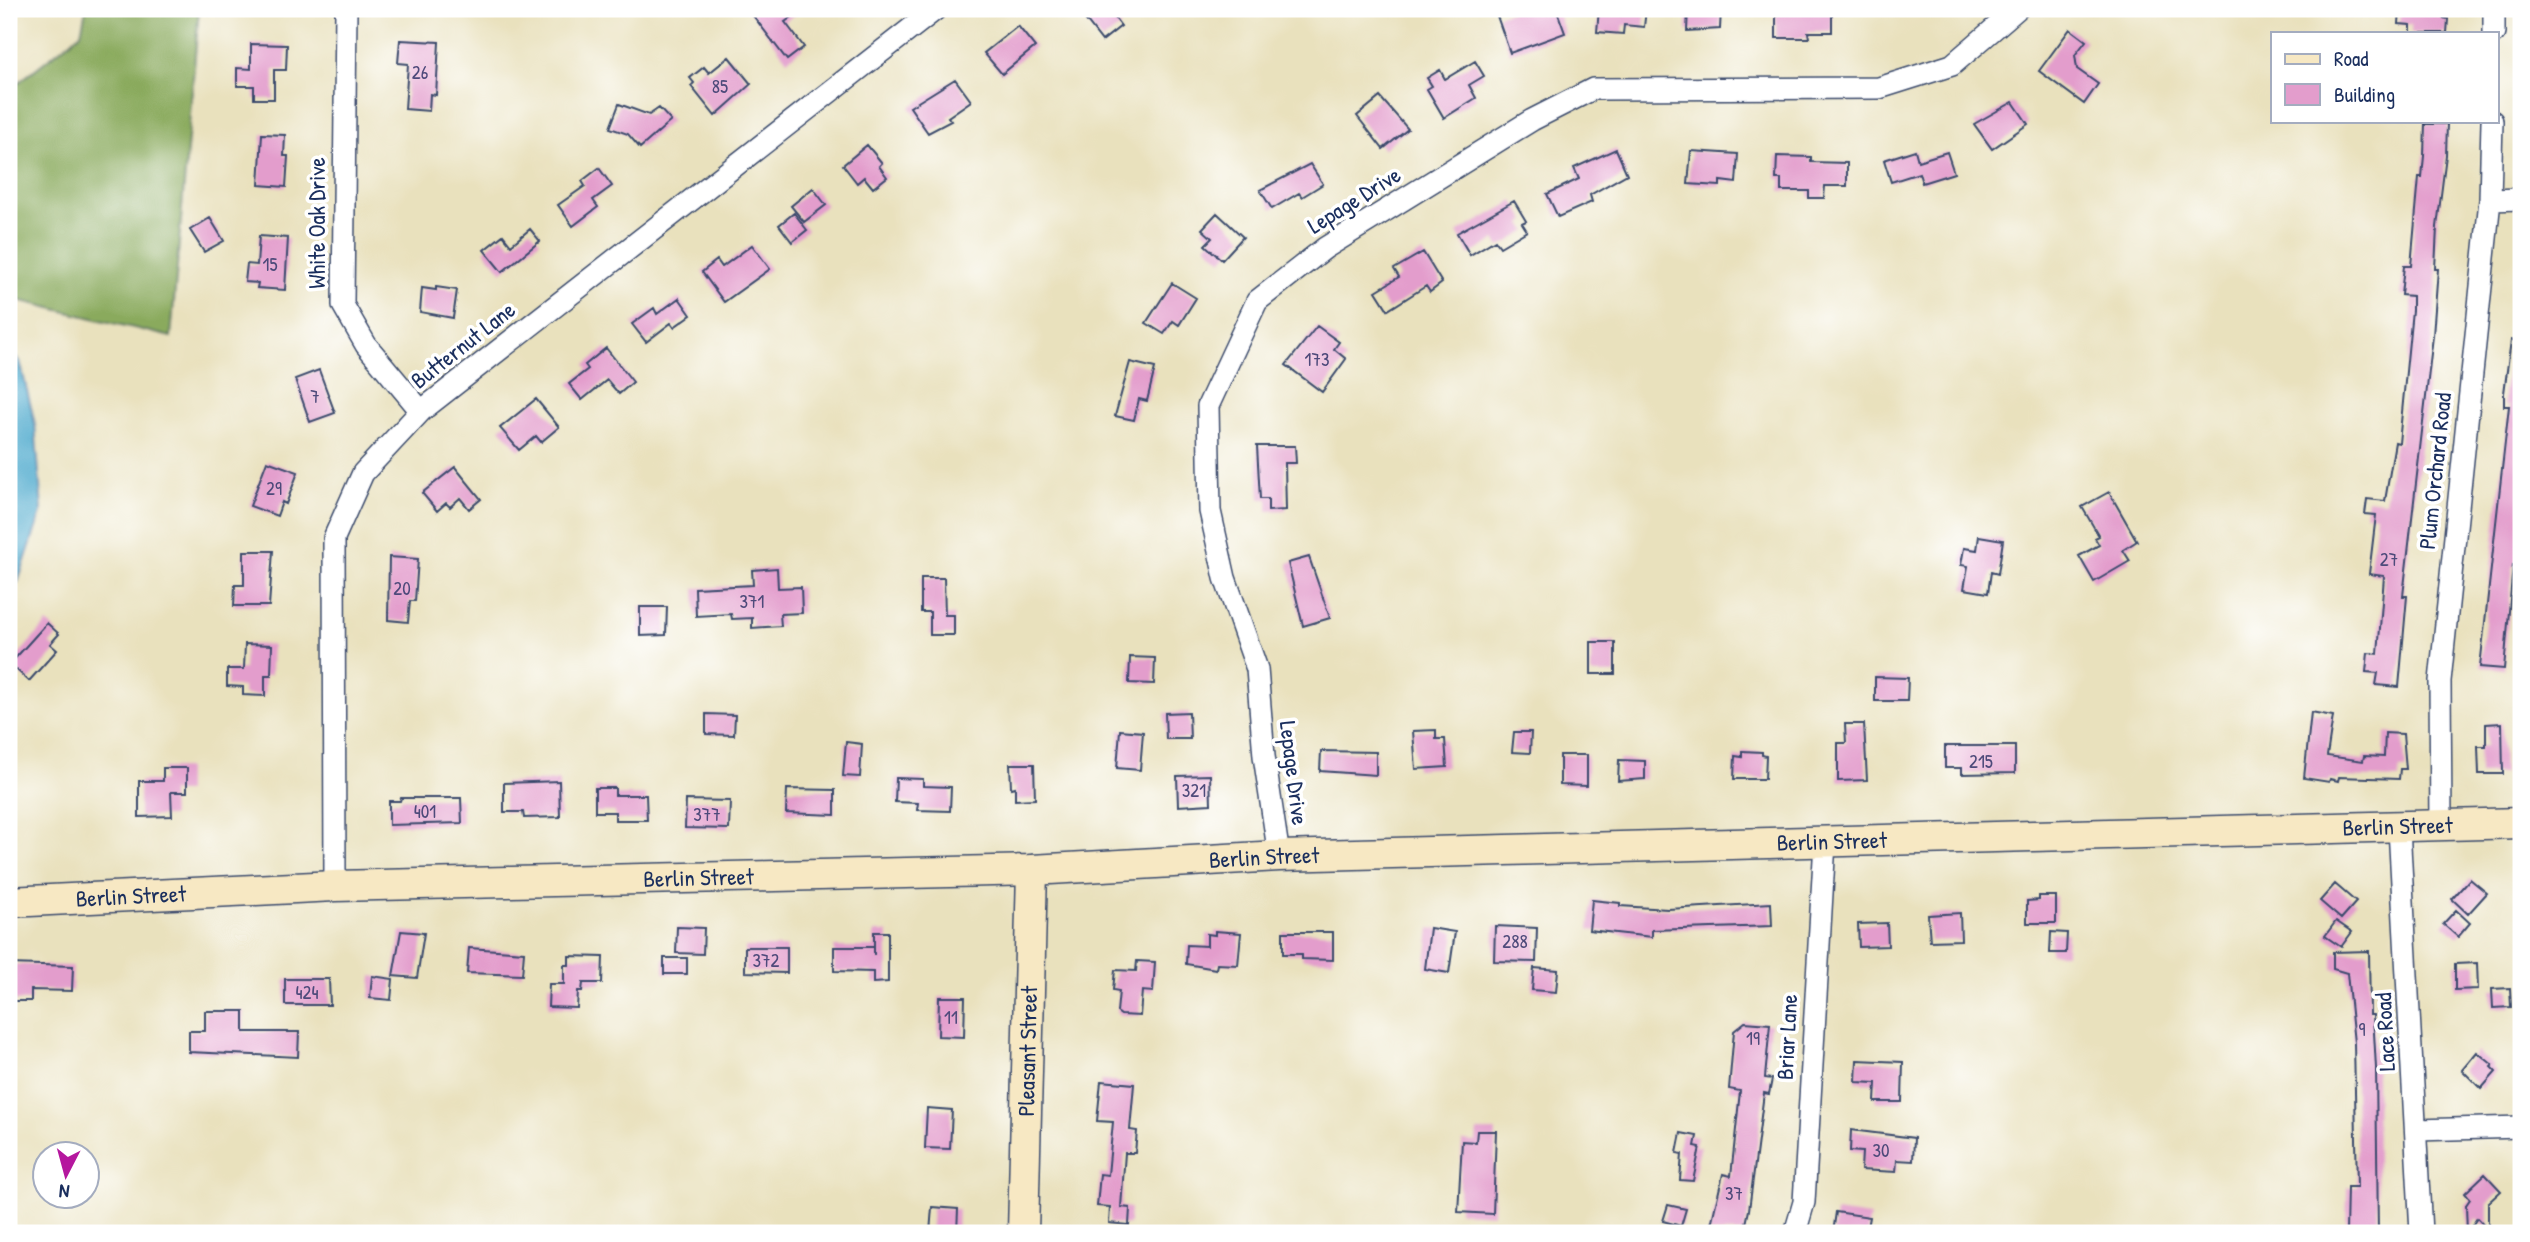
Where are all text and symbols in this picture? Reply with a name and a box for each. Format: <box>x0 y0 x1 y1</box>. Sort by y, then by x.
legend <box>2271 32 2498 122</box>
text: Road <box>2334 44 2368 73</box>
house number: 26 <box>412 59 428 85</box>
house number: 85 <box>712 73 728 99</box>
text: Building <box>2334 80 2395 109</box>
street label: White Oak Drive <box>301 157 332 289</box>
street label: Lepage Drive <box>1301 159 1406 240</box>
house number: 15 <box>263 251 277 277</box>
street label: Butternut Lane <box>404 294 521 395</box>
house number: 173 <box>1305 346 1329 372</box>
house number: 7 <box>310 383 320 409</box>
street label: Plum Orchard Road <box>2411 391 2458 551</box>
house number: 29 <box>266 475 282 501</box>
house number: 27 <box>2380 546 2398 572</box>
house number: 20 <box>393 575 411 601</box>
house number: 371 <box>740 588 765 614</box>
street label: Lepage Drive <box>1273 719 1316 827</box>
house number: 215 <box>1969 748 1993 774</box>
house number: 321 <box>1182 777 1206 803</box>
house number: 401 <box>414 798 436 824</box>
house number: 377 <box>693 801 721 827</box>
street label: Berlin Street <box>2342 809 2454 843</box>
street label: Berlin Street <box>1776 824 1888 858</box>
street label: Berlin Street <box>1208 839 1321 875</box>
street label: Berlin Street <box>643 860 755 894</box>
street label: Berlin Street <box>75 877 188 914</box>
house number: 288 <box>1502 928 1528 954</box>
house number: 372 <box>753 947 780 973</box>
house number: 424 <box>295 979 319 1005</box>
street label: Pleasant Street <box>1010 984 1044 1117</box>
street label: Lace Road <box>2367 992 2402 1072</box>
street label: Briar Lane <box>1769 993 1804 1081</box>
house number: 11 <box>944 1004 958 1030</box>
house number: 9 <box>2359 1016 2366 1042</box>
house number: 19 <box>1746 1025 1760 1051</box>
house number: 30 <box>1872 1137 1890 1163</box>
north arrow <box>32 1140 102 1210</box>
text: N <box>58 1178 71 1205</box>
house number: 37 <box>1725 1180 1743 1206</box>

